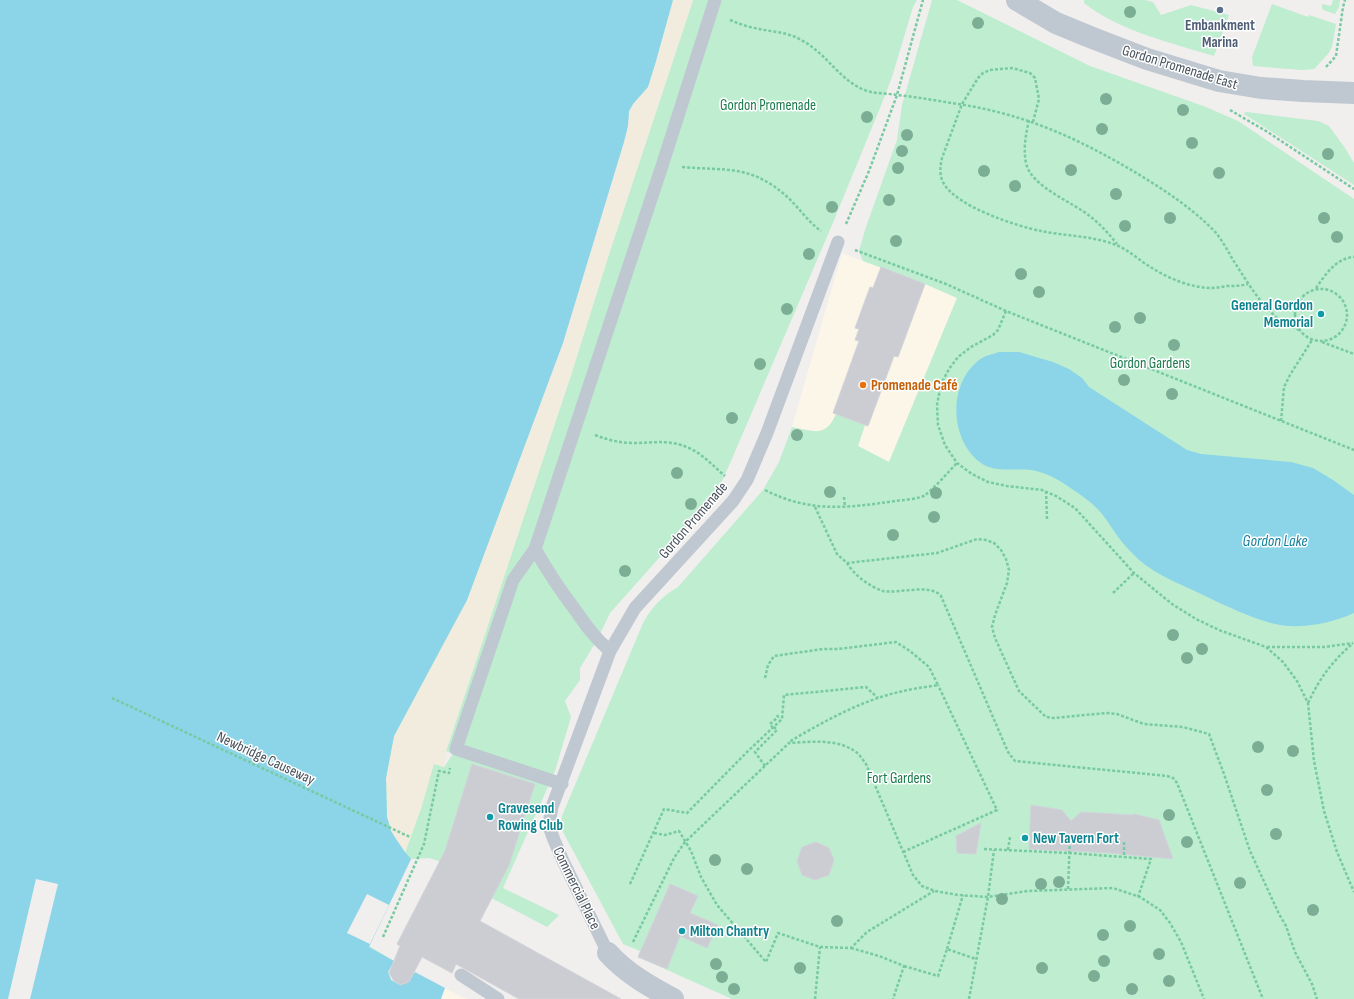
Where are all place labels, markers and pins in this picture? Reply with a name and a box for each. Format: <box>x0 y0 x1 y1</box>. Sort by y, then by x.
marker: Embankment Marina <box>1215 5 1225 15</box>
place label: Embankment Marina <box>1185 16 1255 52</box>
place label: General Gordon Memorial <box>1231 296 1313 332</box>
marker: General Gordon Memorial <box>1316 309 1326 319</box>
place label: Promenade Café <box>871 376 958 395</box>
marker: Promenade Café <box>858 380 868 390</box>
place label: Gravesend Rowing Club <box>498 799 563 835</box>
marker: Gravesend Rowing Club <box>485 812 495 822</box>
place label: New Tavern Fort <box>1033 829 1119 848</box>
marker: New Tavern Fort <box>1020 833 1030 843</box>
place label: Milton Chantry <box>690 922 770 941</box>
marker: Milton Chantry <box>677 926 687 936</box>

